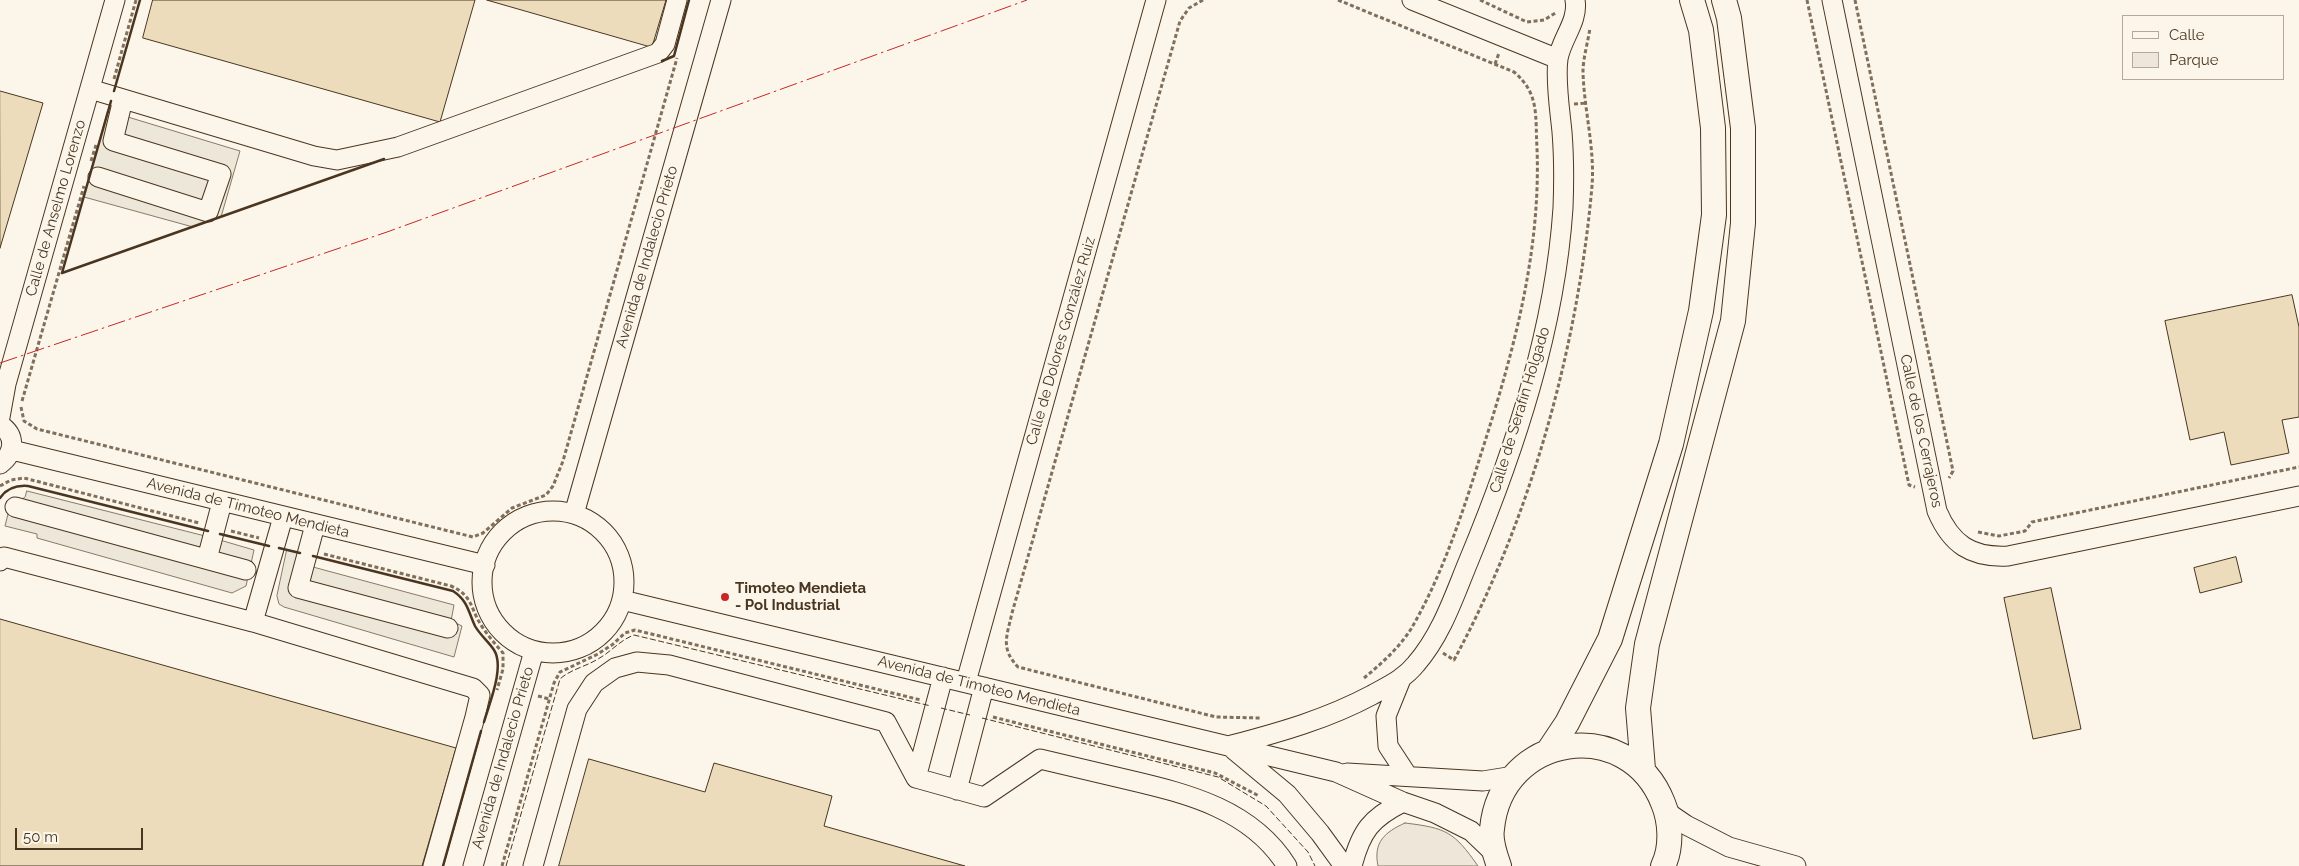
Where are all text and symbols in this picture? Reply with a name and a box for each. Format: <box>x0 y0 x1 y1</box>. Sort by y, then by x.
legend <box>2122 15 2284 80</box>
text: Calle <box>2169 26 2204 44</box>
text: Parque <box>2169 51 2218 69</box>
street label: Calle de Anselmo Lorenzo <box>22 118 90 298</box>
street label: Avenida de Indalecio Prieto <box>612 164 682 350</box>
street label: Calle de Dolores González Ruiz <box>1023 235 1099 447</box>
street label: Calle de Serafín Holgado <box>1486 325 1554 495</box>
street label: Calle de los Cerrajeros <box>1896 353 1946 509</box>
street label: Avenida de Timoteo Mendieta <box>145 474 351 542</box>
place label: Timoteo Mendieta - Pol Industrial <box>735 579 866 614</box>
marker: Timoteo Mendieta - Pol Industrial <box>719 591 731 603</box>
street label: Avenida de Timoteo Mendieta <box>876 652 1082 720</box>
street label: Avenida de Indalecio Prieto <box>468 665 538 851</box>
scale bar <box>18 818 145 850</box>
text: 50 m <box>23 828 58 846</box>

